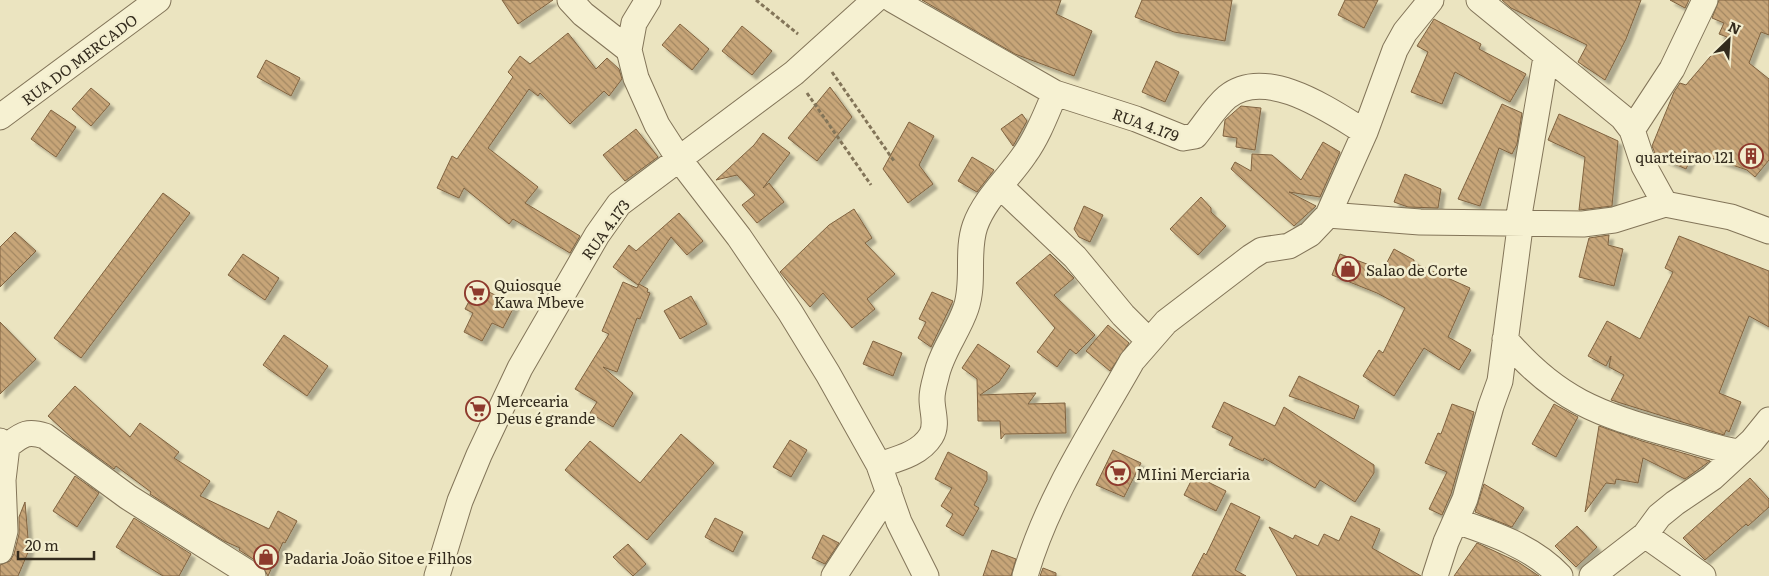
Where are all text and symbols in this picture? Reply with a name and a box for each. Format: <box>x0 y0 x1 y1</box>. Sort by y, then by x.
street label: RUA DO MERCADO <box>16 8 142 110</box>
north arrow <box>1704 15 1754 65</box>
text: N <box>1725 16 1745 39</box>
street label: RUA 4.179 <box>1109 101 1183 147</box>
building icon: quarteirao 121 <box>1738 143 1764 169</box>
place label: quarteirao 121 <box>1635 145 1734 168</box>
street label: RUA 4.173 <box>575 194 635 264</box>
shop icon: Salao de Corte <box>1335 256 1361 282</box>
place label: Salao de Corte <box>1366 258 1468 281</box>
place label: Quiosque Kawa Mbeve <box>494 273 584 313</box>
supermarket icon: Quiosque Kawa Mbeve <box>464 280 490 306</box>
place label: Mercearia Deus é grande <box>496 389 596 429</box>
supermarket icon: Mercearia Deus é grande <box>465 396 491 422</box>
supermarket icon: MIini Merciaria <box>1105 460 1131 486</box>
place label: MIini Merciaria <box>1136 462 1251 485</box>
scale bar <box>18 528 94 560</box>
text: 20 m <box>25 533 59 556</box>
shop icon: Padaria João Sitoe e Filhos <box>253 544 279 570</box>
place label: Padaria João Sitoe e Filhos <box>284 546 472 569</box>

